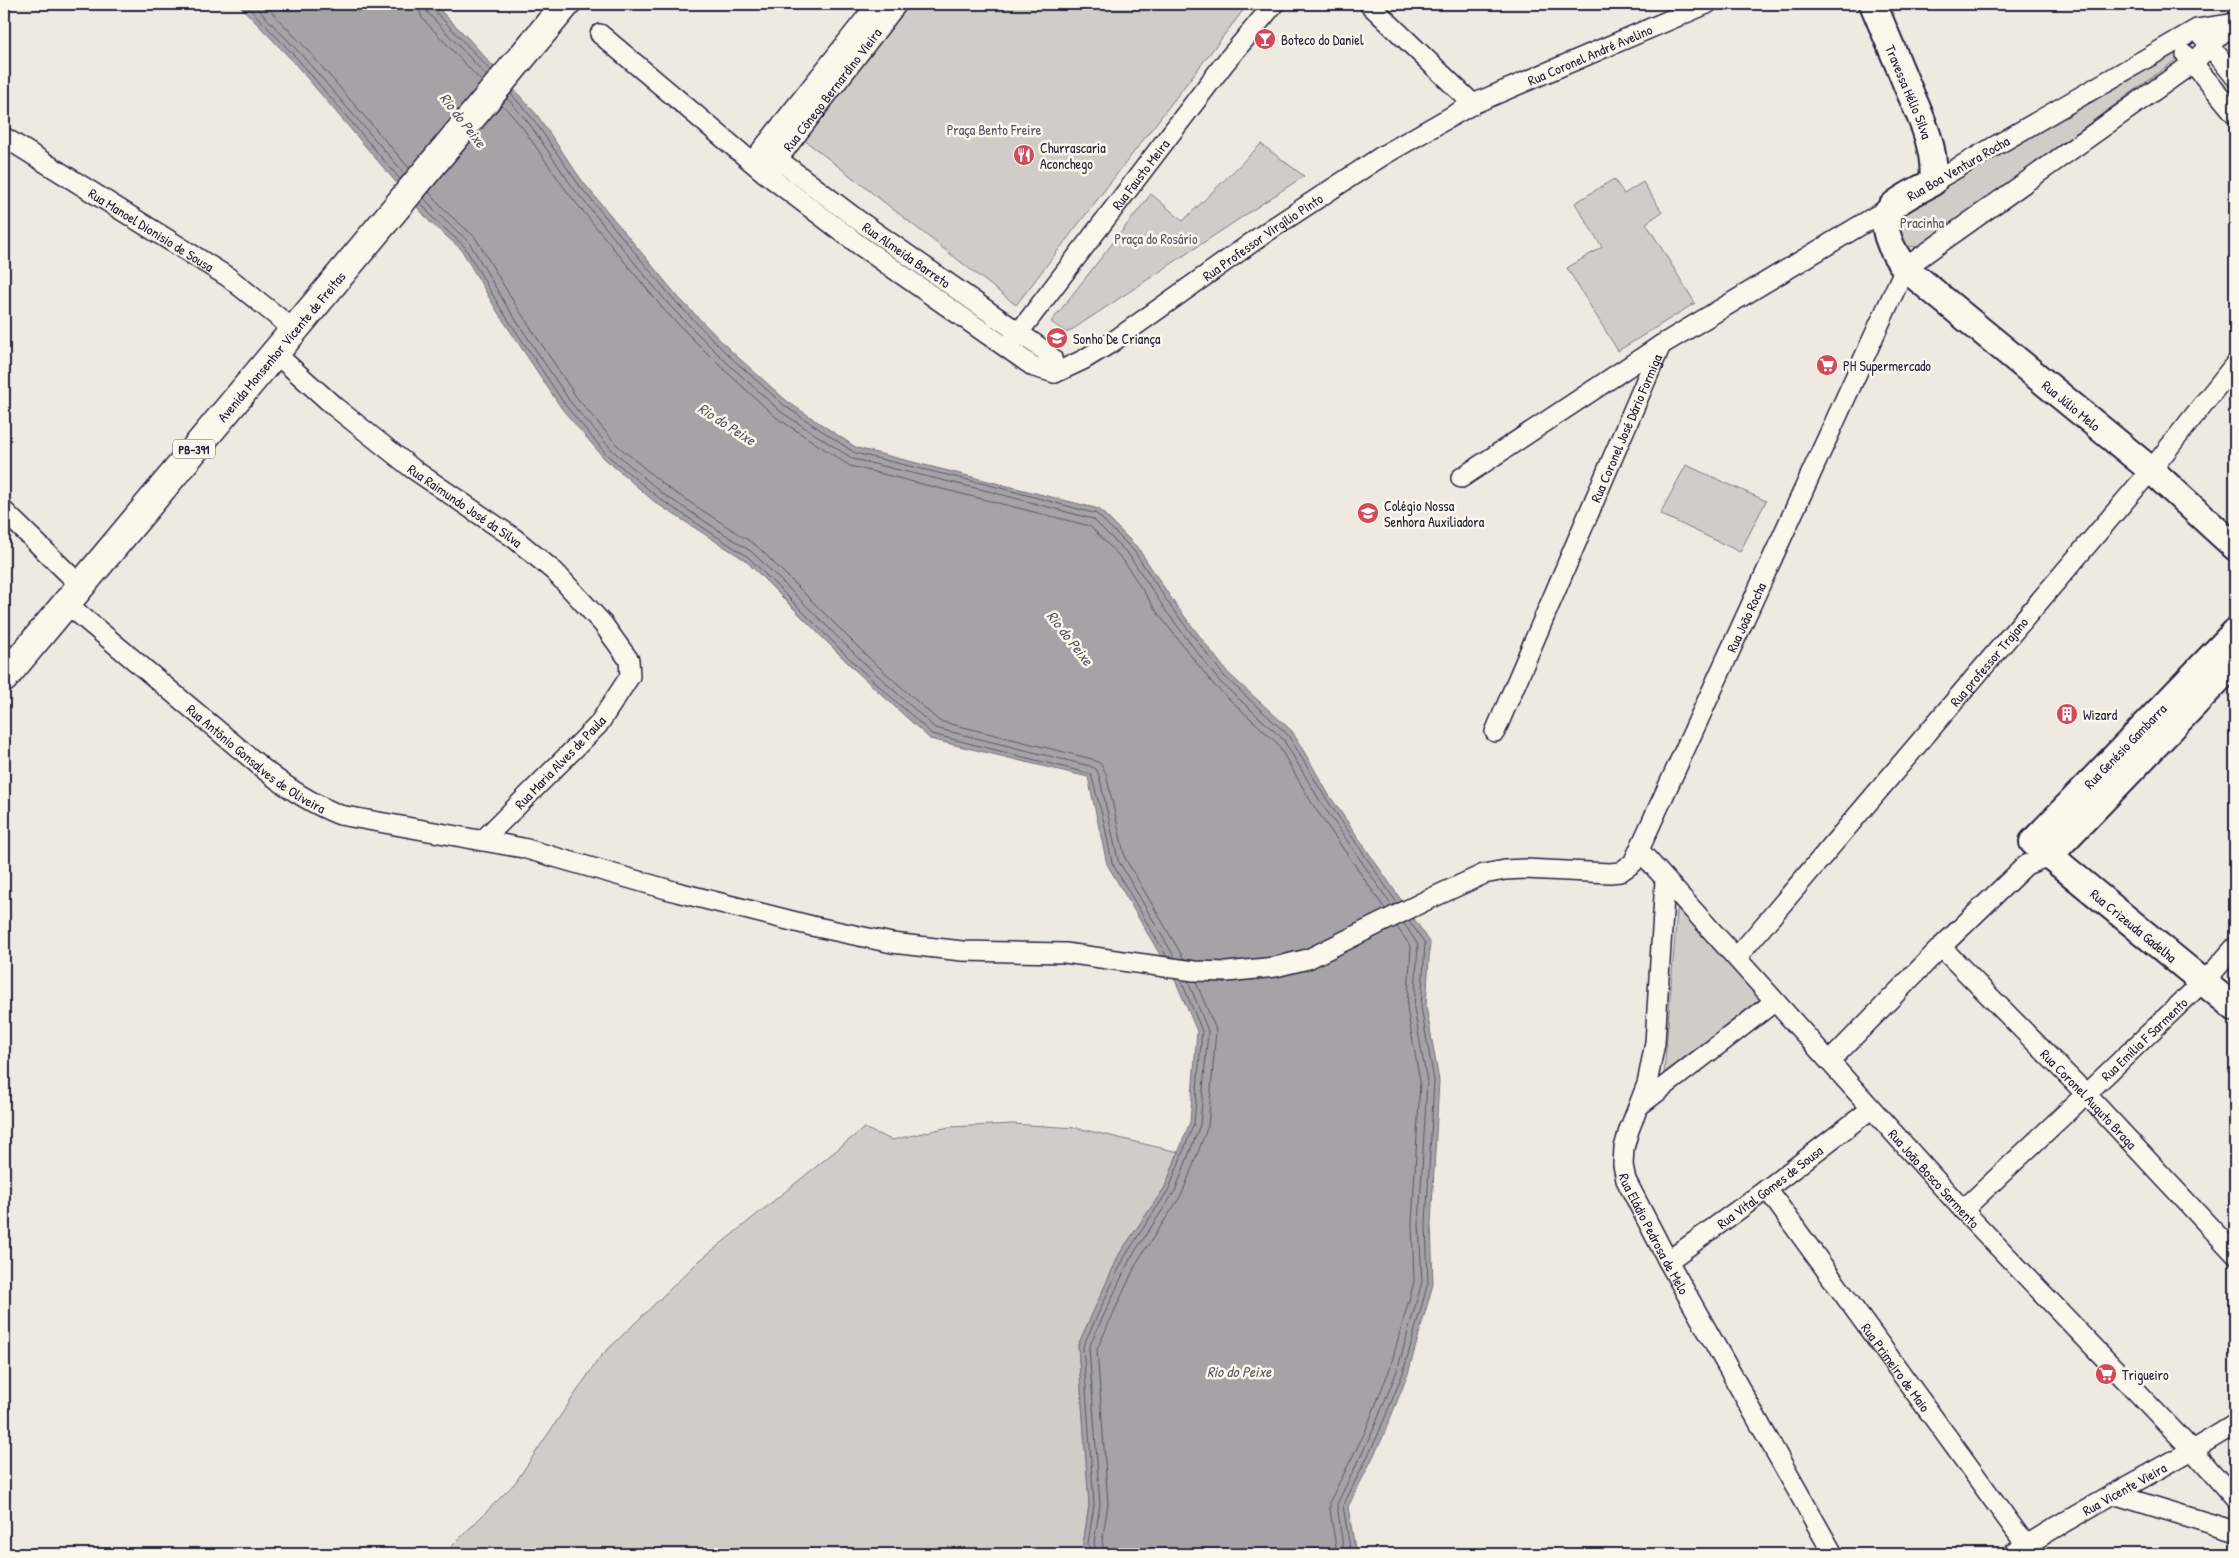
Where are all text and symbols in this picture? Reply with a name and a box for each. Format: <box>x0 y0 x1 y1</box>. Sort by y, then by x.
street label: Rua Coronel André Avelino <box>1525 19 1655 89</box>
street label: Rua Cônego Bernardino Vieira <box>778 23 885 155</box>
bar icon: Boteco do Daniel <box>1253 27 1277 51</box>
place label: Boteco do Daniel <box>1281 30 1364 49</box>
street label: Travessa Hélio Silva <box>1882 42 1937 142</box>
water label: Rio do Peixe <box>435 88 492 153</box>
park label: Praça Bento Freire <box>947 120 1042 139</box>
street label: Rua Boa Ventura Rocha <box>1903 131 2013 205</box>
street label: Rua Fausto Meira <box>1107 134 1173 213</box>
place label: Churrascaria Aconchego <box>1040 138 1106 174</box>
restaurant icon: Churrascaria Aconchego <box>1012 143 1036 167</box>
street label: Rua Manoel Dionisio de Sousa <box>85 183 218 276</box>
street label: Rua Professor Virgílio Pinto <box>1198 188 1326 285</box>
park label: Pracinha <box>1900 213 1944 232</box>
street label: Rua Almeida Barreto <box>859 217 955 292</box>
park label: Praça do Rosário <box>1114 229 1198 248</box>
street label: Avenida Monsenhor Vicente de Freitas <box>212 267 349 426</box>
school or university icon: Sonho De Criança <box>1045 326 1069 350</box>
place label: Sonho De Criança <box>1073 329 1161 348</box>
street label: Rua Coronel José Dário Formiga <box>1585 350 1666 505</box>
supermarket icon: PH Supermercado <box>1815 353 1839 377</box>
place label: PH Supermercado <box>1843 356 1931 376</box>
street label: Rua Júlio Melo <box>2038 375 2105 435</box>
water label: Rio do Peixe <box>694 398 761 451</box>
road number: PB-391 <box>173 439 215 458</box>
street label: Rua Raimundo José da Silva <box>404 459 527 551</box>
place label: Colégio Nossa Senhora Auxiliadora <box>1384 496 1485 531</box>
school or university icon: Colégio Nossa Senhora Auxiliadora <box>1356 501 1380 525</box>
street label: Rua João Rocha <box>1721 579 1770 655</box>
water label: Rio do Peixe <box>1042 606 1099 671</box>
street label: Rua professor Trajano <box>1945 612 2032 710</box>
street label: Rua Antônio Gonsalves de Oliveira <box>183 699 329 817</box>
street label: Rua Genésio Gambarra <box>2079 699 2171 793</box>
building icon: Wizard <box>2055 702 2079 726</box>
place label: Wizard <box>2083 705 2118 724</box>
street label: Rua Maria Alves de Paula <box>510 711 610 813</box>
street label: Rua Crizeuda Gadelha <box>2087 884 2182 966</box>
street label: Rua Emília F Sarmento <box>2096 992 2191 1085</box>
street label: Rua Coronel Auguto Braga <box>2037 1044 2142 1153</box>
street label: Rua João Bosco Sarmento <box>1885 1124 1985 1232</box>
street label: Rua Vital Gomes de Sousa <box>1713 1140 1827 1232</box>
street label: Rua Eládio Pedrosa de Melo <box>1615 1172 1694 1298</box>
street label: Rua Primeiro de Maio <box>1858 1319 1935 1415</box>
water label: Rio do Peixe <box>1207 1361 1272 1382</box>
supermarket icon: Trigueiro <box>2094 1362 2118 1386</box>
place label: Trigueiro <box>2122 1365 2169 1385</box>
street label: Rua Vicente Vieira <box>2079 1457 2170 1519</box>

